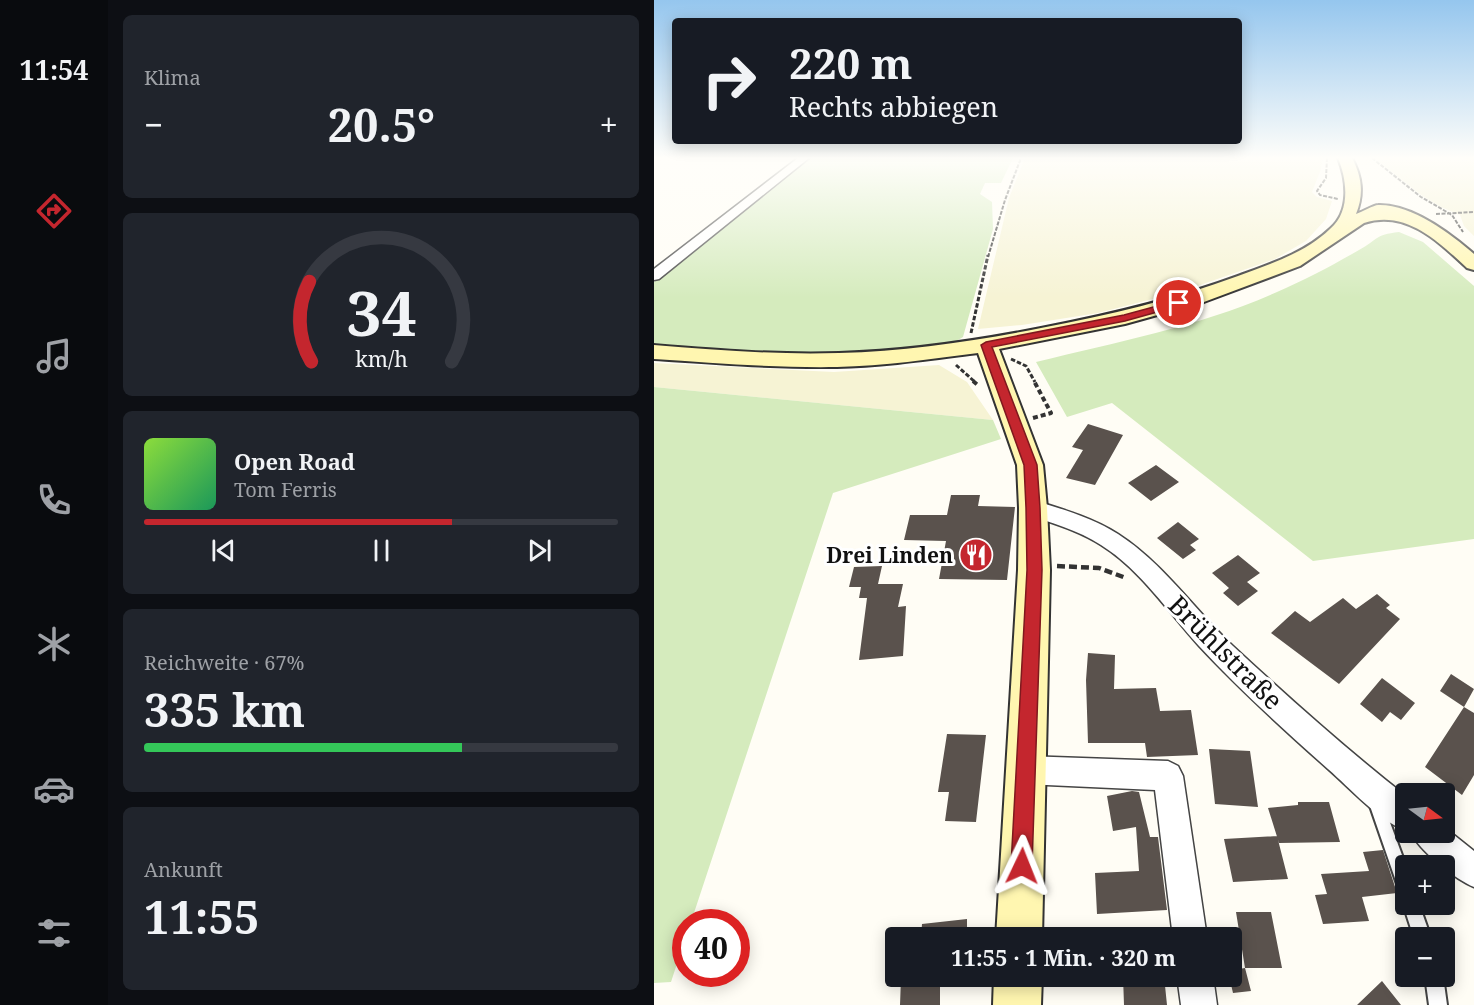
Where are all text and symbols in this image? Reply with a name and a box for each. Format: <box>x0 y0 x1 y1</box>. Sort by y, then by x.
text: 220 m <box>789 34 913 91</box>
icon: right <box>690 42 768 120</box>
text: 11:54 <box>19 51 89 88</box>
text: Klima <box>144 64 201 91</box>
text: Rechts abbiegen <box>789 88 998 125</box>
text: 20.5° <box>328 94 435 155</box>
text: − <box>144 102 163 147</box>
text: + <box>600 102 618 147</box>
icon: directions <box>33 190 75 232</box>
text: 34 <box>346 269 416 354</box>
pin <box>1153 277 1204 328</box>
icon: arrive <box>1162 286 1195 319</box>
icon: music <box>33 335 75 377</box>
text: km/h <box>355 344 408 373</box>
text: Open Road <box>234 446 355 476</box>
text: Tom Ferris <box>234 476 337 503</box>
icon: phone <box>33 479 75 521</box>
icon: previous <box>207 534 240 567</box>
icon: pause <box>365 534 398 567</box>
icon: next <box>523 534 556 567</box>
restaurant icon: Drei Linden <box>958 537 994 573</box>
place label: Drei Linden <box>826 541 953 569</box>
street label: Brühlstraße <box>1161 587 1291 717</box>
icon: climate <box>33 623 75 665</box>
text: Reichweite · 67% <box>144 649 305 676</box>
text: 335 km <box>144 679 305 740</box>
icon: car <box>33 768 75 810</box>
north arrow <box>1395 783 1455 843</box>
map controls <box>1395 783 1455 987</box>
position arrow <box>990 834 1054 898</box>
button: + <box>1395 855 1455 915</box>
text: Ankunft <box>144 856 223 883</box>
text: 11:55 <box>144 886 259 947</box>
speed limit sign: 40 <box>672 909 750 987</box>
icon: filters <box>33 912 75 954</box>
button: − <box>1395 927 1455 987</box>
text: 11:55 · 1 Min. · 320 m <box>951 942 1176 972</box>

